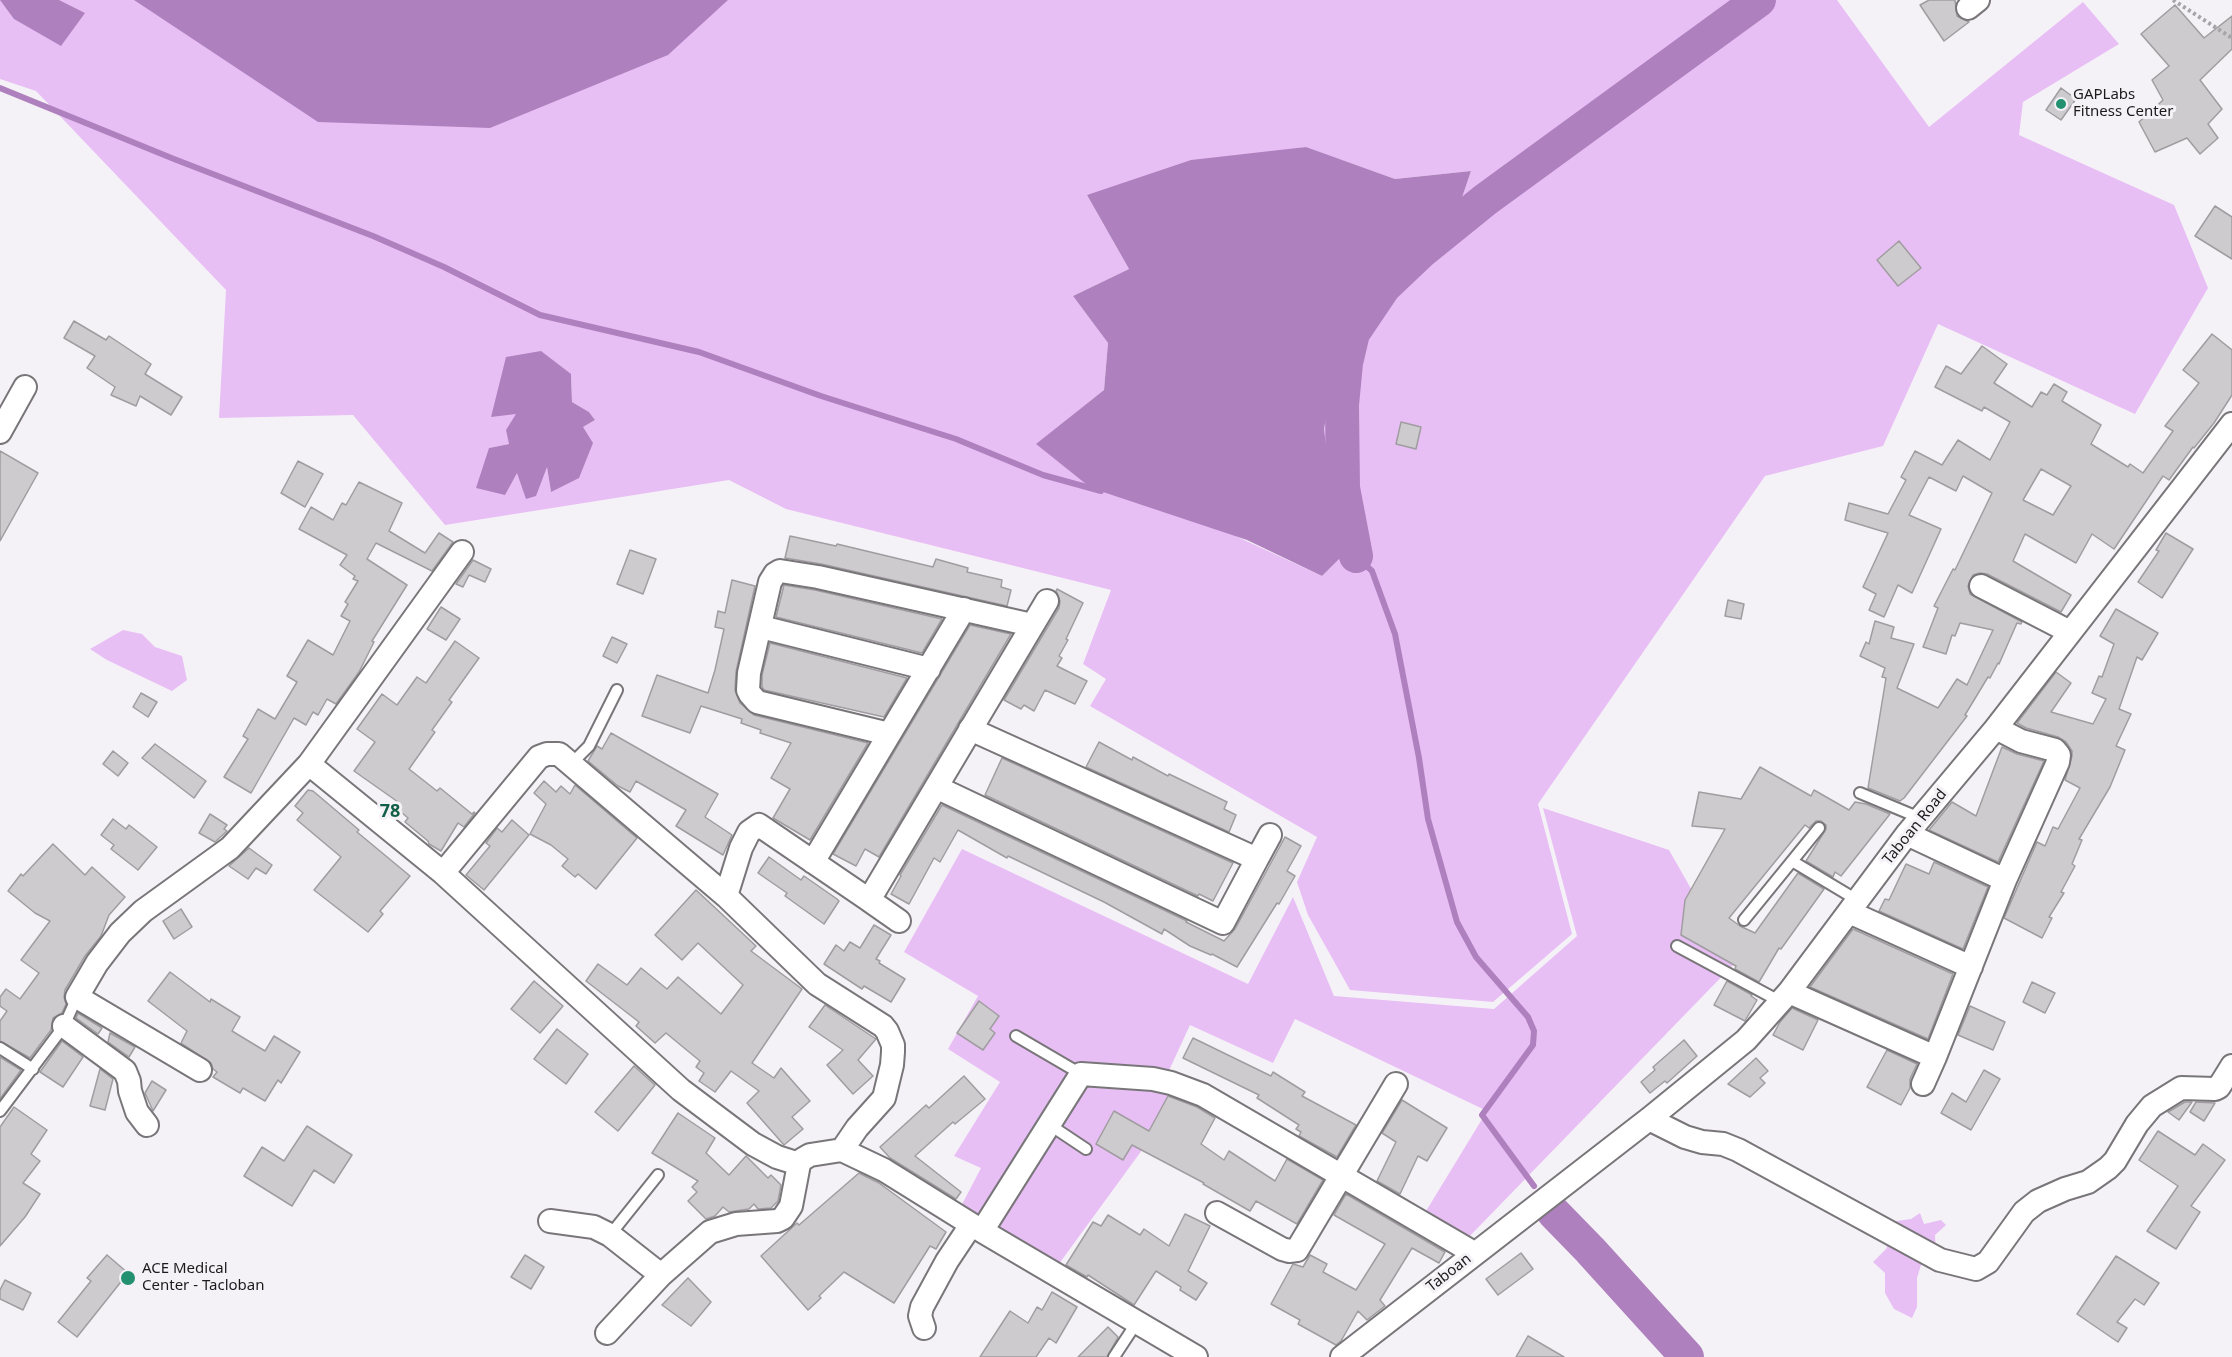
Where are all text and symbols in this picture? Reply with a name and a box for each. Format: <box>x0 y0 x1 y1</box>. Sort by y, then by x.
place label: GAPLabs Fitness Center <box>2073 86 2173 121</box>
marker: GAPLabs Fitness Center <box>2054 97 2068 111</box>
street label: Taboan Road <box>1879 786 1951 868</box>
district label: 78 <box>380 801 400 823</box>
street label: Taboan <box>1423 1250 1475 1296</box>
place label: ACE Medical Center - Tacloban <box>142 1260 265 1295</box>
marker: ACE Medical Center - Tacloban <box>119 1269 137 1287</box>

